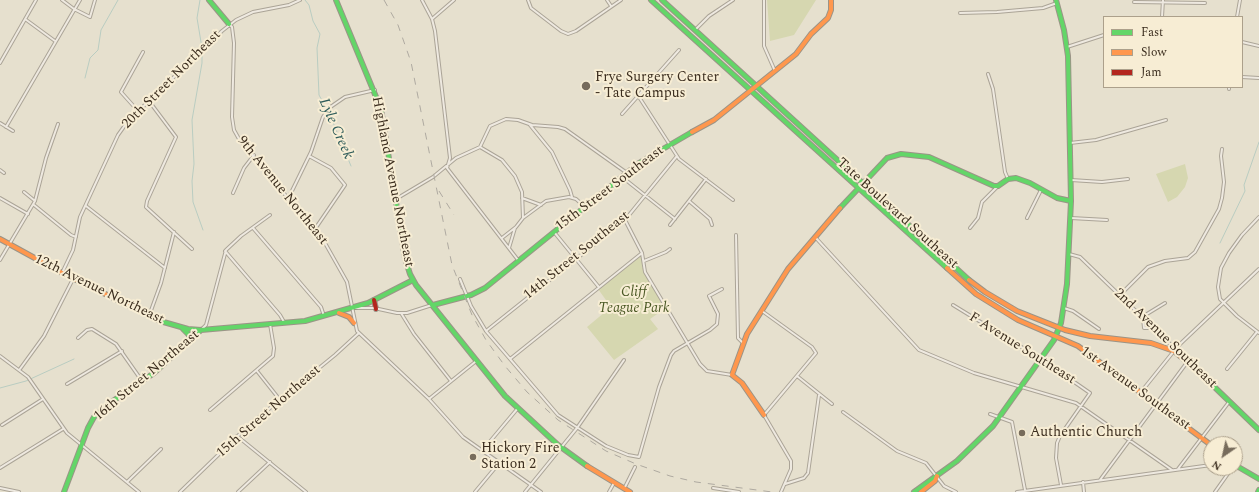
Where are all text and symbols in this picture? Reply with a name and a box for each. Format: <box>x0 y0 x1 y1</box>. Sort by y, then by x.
legend <box>1103 16 1243 88</box>
text: Fast <box>1141 23 1163 42</box>
street label: 20th Street Northeast <box>119 27 225 133</box>
text: Slow <box>1141 43 1166 62</box>
text: Jam <box>1141 63 1162 82</box>
place label: Frye Surgery Center - Tate Campus <box>595 70 719 102</box>
marker: Frye Surgery Center - Tate Campus <box>580 80 592 92</box>
street label: Highland Avenue Northeast <box>367 95 417 269</box>
water label: Lyle Creek <box>314 96 356 162</box>
street label: 9th Avenue Northeast <box>233 133 331 249</box>
street label: 15th Street Southeast <box>552 143 668 235</box>
street label: Tate Boulevard Southeast <box>833 155 961 273</box>
street label: 14th Street Southeast <box>521 208 633 304</box>
street label: 12th Avenue Northeast <box>31 251 167 329</box>
park label: Cliff Teague Park <box>599 285 669 318</box>
street label: 2nd Avenue Southeast <box>1110 285 1220 393</box>
street label: F Avenue Southeast <box>966 309 1078 389</box>
street label: 16th Street Northeast <box>91 327 203 425</box>
street label: 1st Avenue Southeast <box>1077 343 1193 435</box>
street label: 15th Street Northeast <box>213 362 325 462</box>
place label: Authentic Church <box>1030 425 1142 441</box>
marker: Authentic Church <box>1017 428 1027 438</box>
north arrow <box>1203 436 1243 476</box>
place label: Hickory Fire Station 2 <box>481 441 559 474</box>
marker: Hickory Fire Station 2 <box>468 452 478 462</box>
text: N <box>1208 456 1225 475</box>

